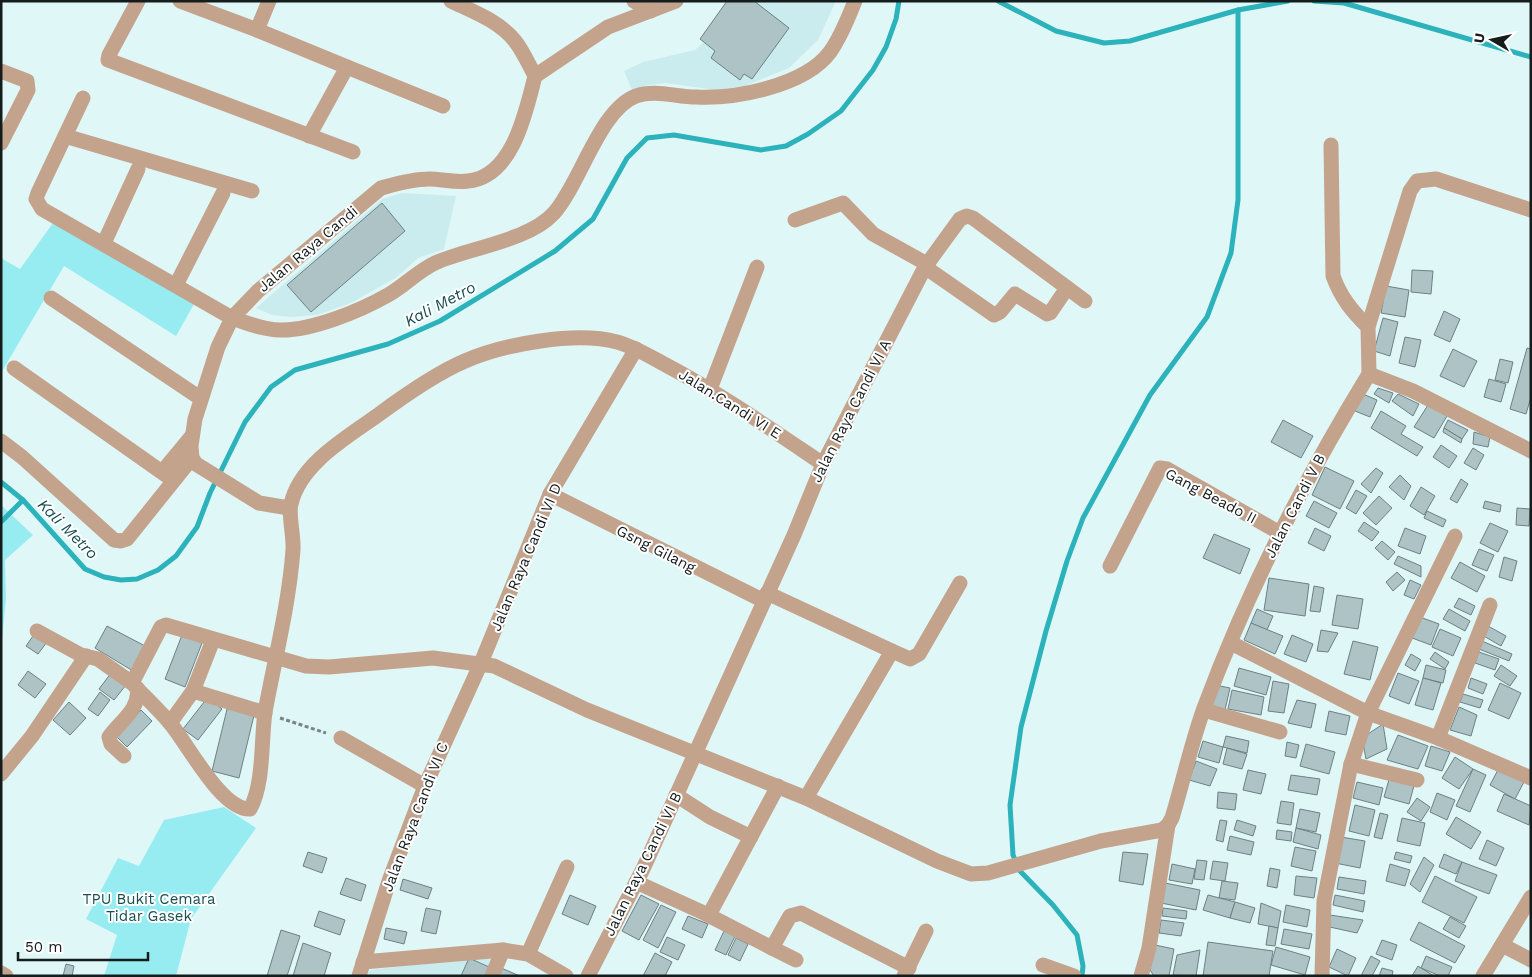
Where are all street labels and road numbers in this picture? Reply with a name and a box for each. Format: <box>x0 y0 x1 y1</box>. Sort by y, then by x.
street label: Jalan Raya Candi <box>255 202 361 296</box>
street label: Jalan Raya Candi VI A <box>807 337 895 485</box>
street label: Jalan.Candi VI E <box>675 365 785 443</box>
street label: Jalan Candi V B <box>1261 451 1329 561</box>
street label: Gang Beado II <box>1162 464 1260 528</box>
street label: Jalan Raya Candi VI D <box>487 480 565 634</box>
street label: Gsng Gilang <box>613 521 699 577</box>
street label: Jalan Raya Candi VI C <box>378 740 452 894</box>
street label: Jalan Raya Candi VI B <box>600 789 686 939</box>

